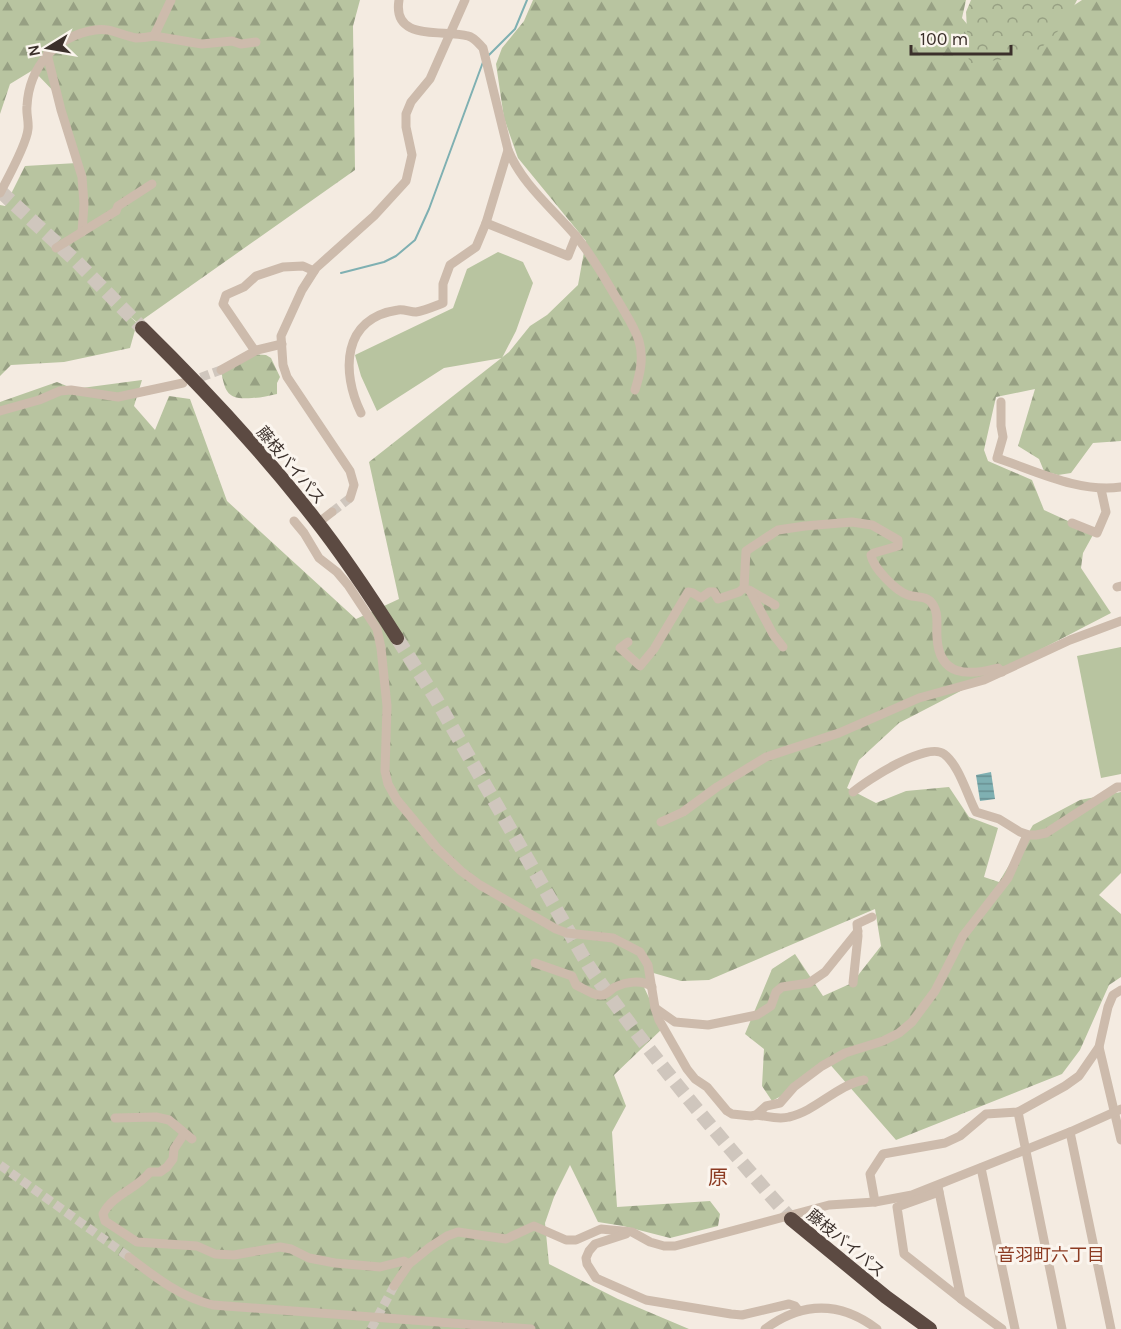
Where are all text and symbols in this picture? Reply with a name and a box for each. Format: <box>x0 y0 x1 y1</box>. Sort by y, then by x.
north arrow <box>18 18 78 78</box>
scale bar <box>911 18 1012 56</box>
text: 100 m <box>920 28 968 50</box>
text: N <box>23 43 44 58</box>
street label: 藤枝バイパス <box>253 422 329 508</box>
district label: 原 <box>708 1166 728 1189</box>
street label: 藤枝バイパス <box>803 1205 889 1281</box>
district label: 音羽町六丁目 <box>997 1244 1105 1266</box>

